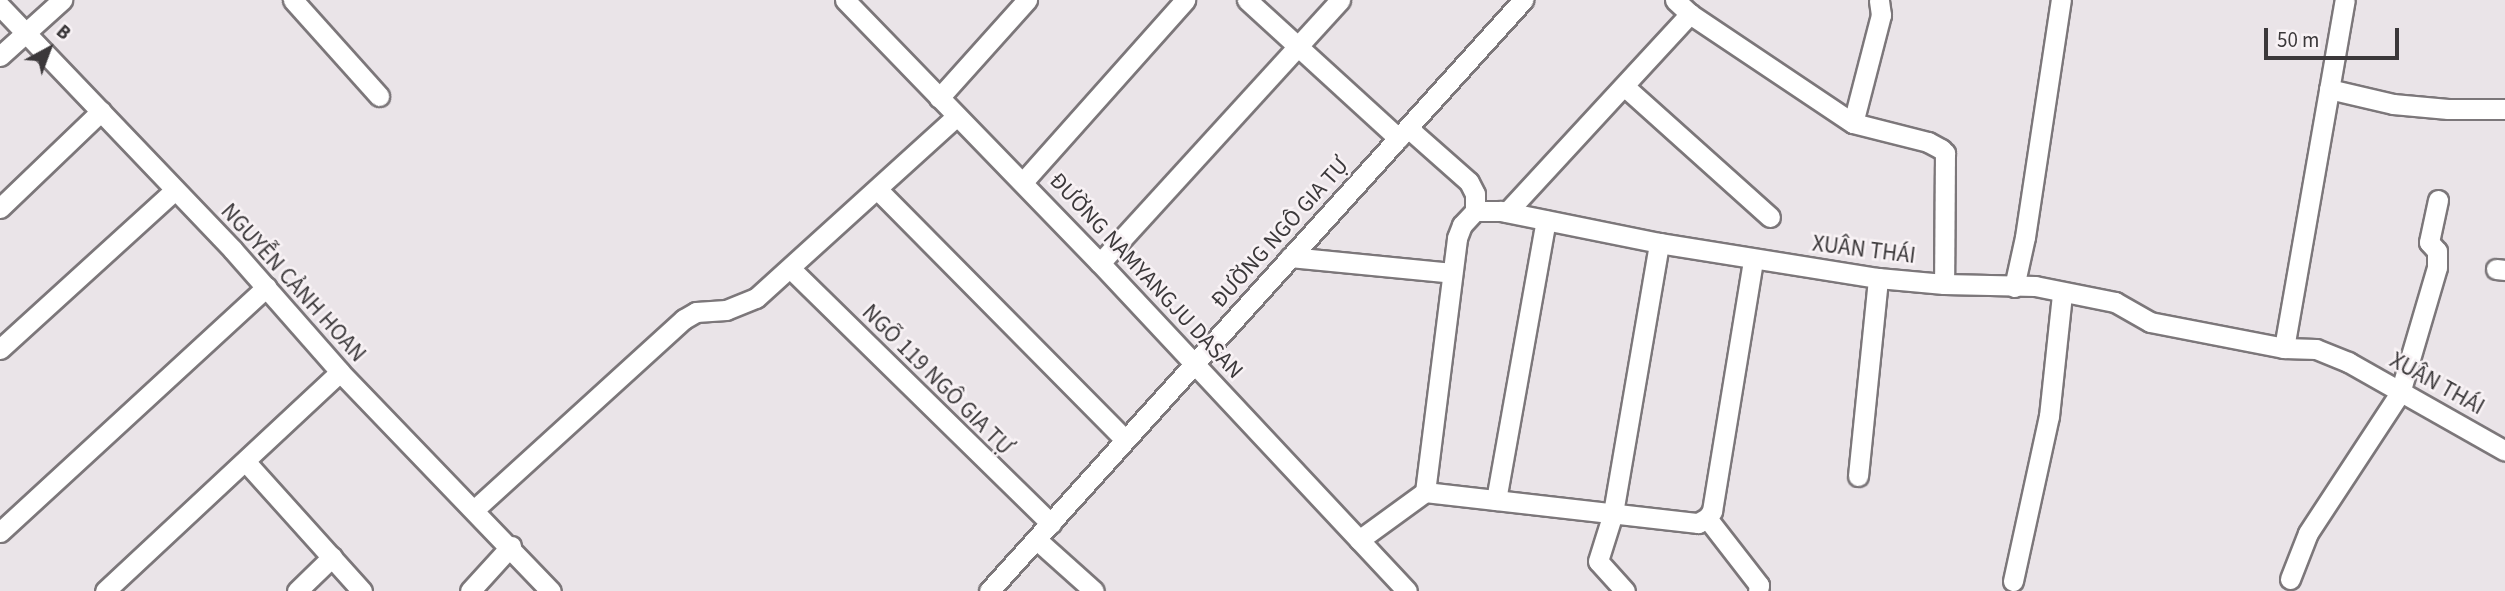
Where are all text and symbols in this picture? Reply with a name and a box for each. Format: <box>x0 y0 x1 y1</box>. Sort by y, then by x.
north arrow <box>14 14 84 84</box>
scale bar <box>2267 14 2402 58</box>
text: B <box>50 19 76 47</box>
text: 50 m <box>2277 25 2319 55</box>
street label: ĐƯỜNG NGÔ GIA TỰ <box>1205 152 1355 314</box>
street label: ĐƯỜNG NAMYANGJU DASAN <box>1043 167 1249 385</box>
street label: NGUYỄN CẢNH HOAN <box>215 198 371 368</box>
street label: XUÂN THÁI <box>1811 230 1917 270</box>
street label: NGÕ 119 NGÔ GIA TỰ <box>856 299 1018 461</box>
street label: XUÂN THÁI <box>2385 347 2489 421</box>

